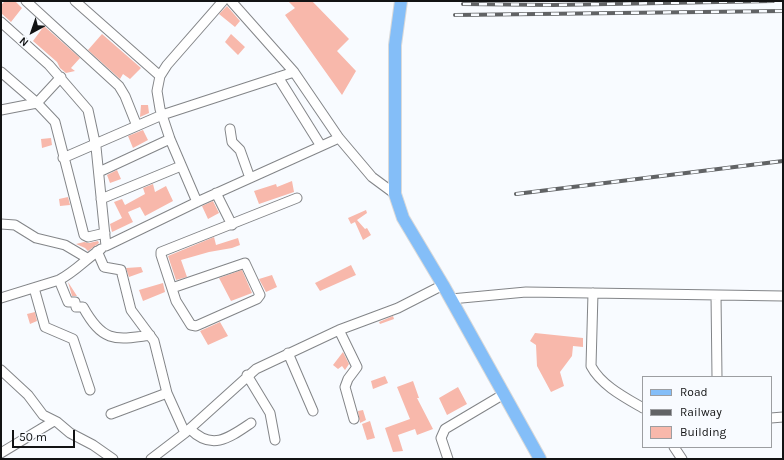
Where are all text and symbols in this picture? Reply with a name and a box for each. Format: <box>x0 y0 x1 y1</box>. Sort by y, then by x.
north arrow <box>12 12 52 52</box>
text: N <box>17 34 31 49</box>
legend <box>642 376 772 448</box>
text: Road <box>680 385 708 399</box>
text: Railway <box>680 405 722 419</box>
scale bar <box>14 422 77 448</box>
text: Building <box>680 425 726 439</box>
text: 50 m <box>19 430 47 444</box>

